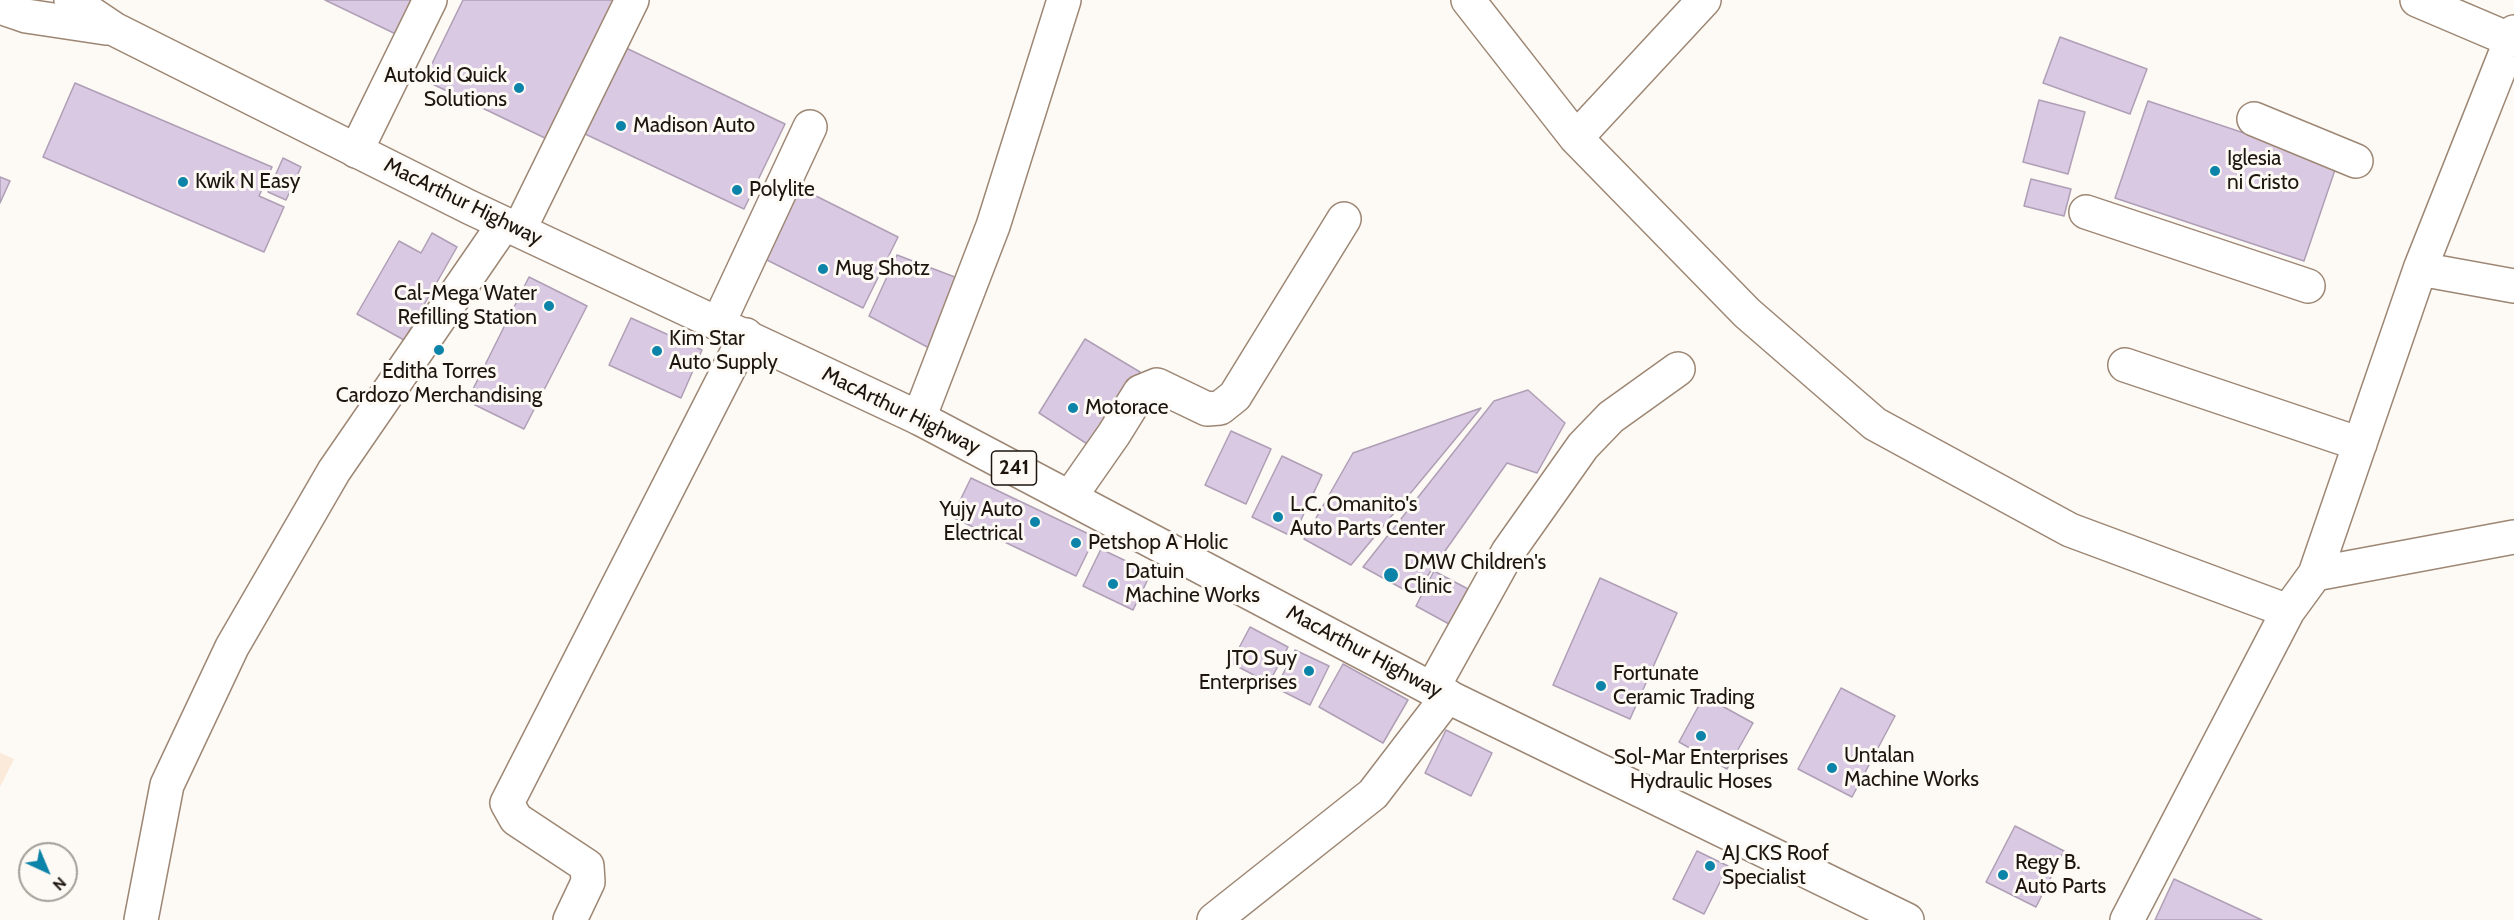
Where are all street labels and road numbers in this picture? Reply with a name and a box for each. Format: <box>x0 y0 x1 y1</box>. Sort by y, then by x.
street label: MacArthur Highway <box>380 153 546 251</box>
street label: MacArthur Highway <box>818 362 984 460</box>
road number: 241 <box>992 451 1036 485</box>
street label: MacArthur Highway <box>1282 600 1446 704</box>

